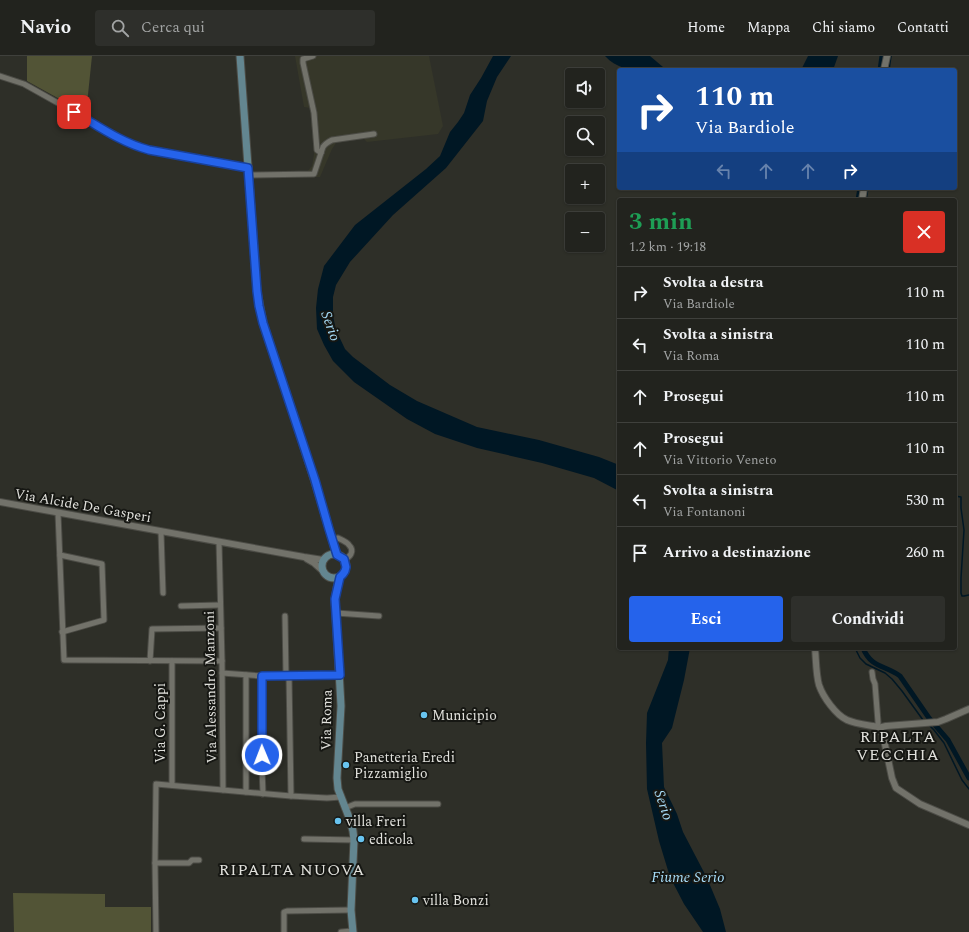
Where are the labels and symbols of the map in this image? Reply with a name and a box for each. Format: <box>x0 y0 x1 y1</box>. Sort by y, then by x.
pin <box>57 95 91 129</box>
water label: Serio <box>314 308 347 345</box>
street label: Via Alcide De Gasperi <box>13 483 153 528</box>
street label: Via Alessandro Manzoni <box>199 610 222 764</box>
street label: Via G. Cappi <box>150 683 171 763</box>
street label: Via Roma <box>315 689 338 751</box>
place label: Municipio <box>432 705 497 726</box>
marker: Municipio <box>419 710 429 720</box>
district label: RIPALTA VECCHIA <box>856 725 940 767</box>
position arrow <box>241 734 283 776</box>
place label: Panetteria Eredi Pizzamiglio <box>354 747 455 784</box>
marker: Panetteria Eredi Pizzamiglio <box>341 760 351 770</box>
water label: Serio <box>648 787 679 824</box>
place label: villa Freri <box>345 811 406 832</box>
marker: villa Freri <box>333 816 343 826</box>
place label: edicola <box>369 829 413 850</box>
marker: edicola <box>356 834 366 844</box>
district label: RIPALTA NUOVA <box>219 858 365 882</box>
water label: Fiume Serio <box>651 866 725 889</box>
place label: villa Bonzi <box>422 890 489 911</box>
marker: villa Bonzi <box>410 895 420 905</box>

